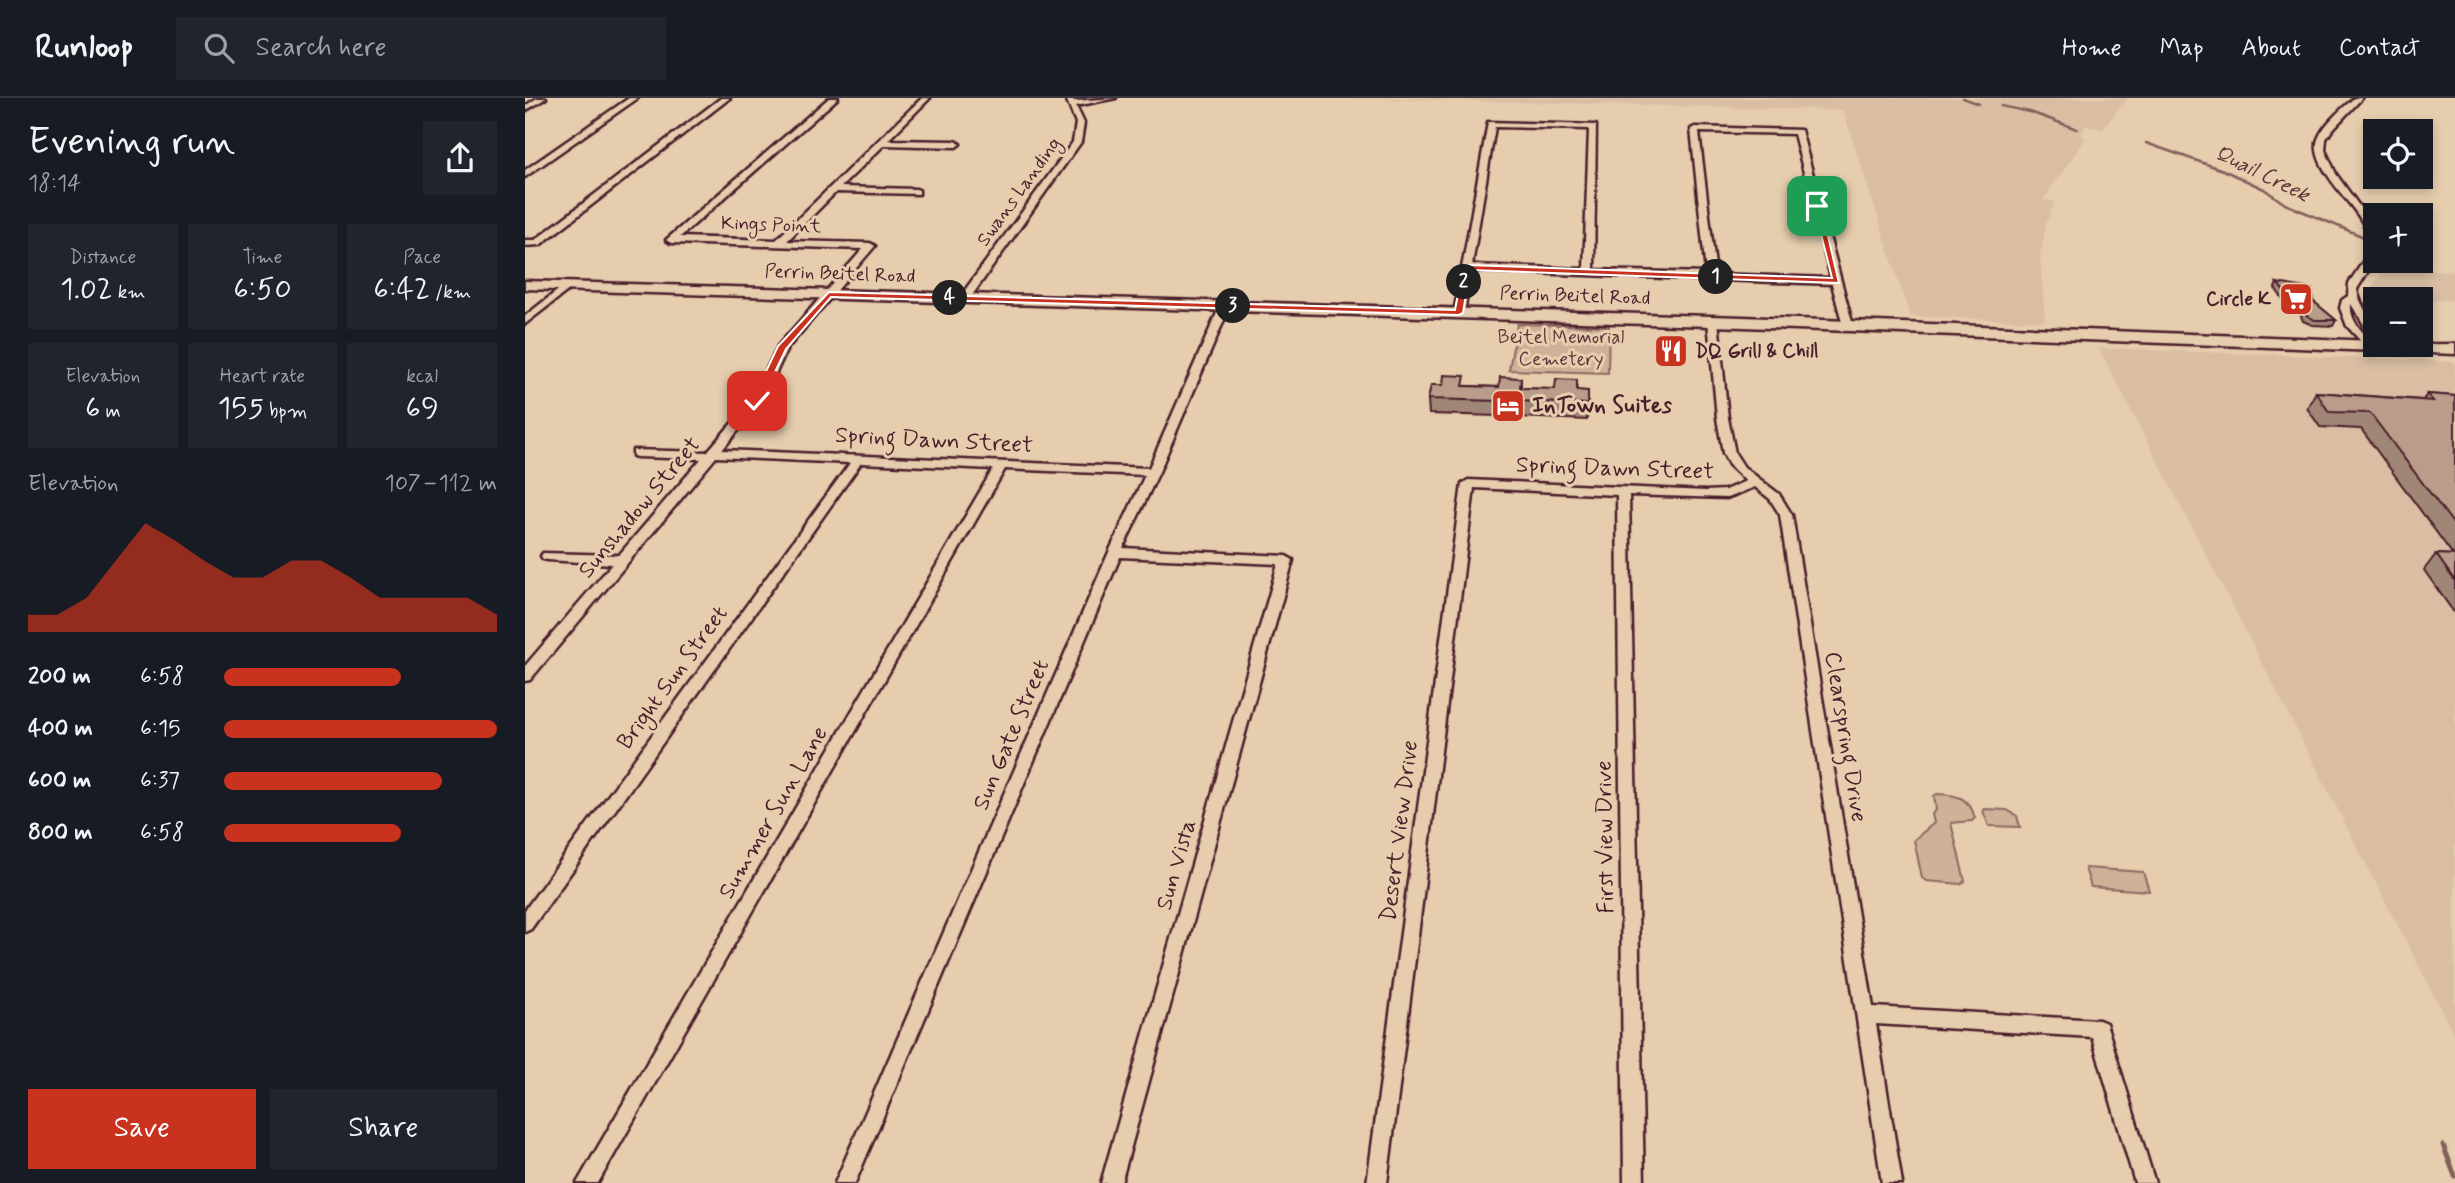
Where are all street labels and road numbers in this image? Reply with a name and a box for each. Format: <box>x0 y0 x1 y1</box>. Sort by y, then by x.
street label: Swans Landing <box>971 133 1069 253</box>
street label: Kings Point <box>721 211 821 241</box>
street label: Perrin Beitel Road <box>764 259 916 289</box>
street label: Perrin Beitel Road <box>1499 281 1651 311</box>
street label: Spring Dawn Street <box>834 421 1034 463</box>
street label: Sunshadow Street <box>572 431 708 585</box>
street label: Spring Dawn Street <box>1515 451 1715 489</box>
street label: Bright Sun Street <box>611 600 737 757</box>
street label: Clearspring Drive <box>1815 649 1873 825</box>
street label: Sun Gate Street <box>967 655 1057 815</box>
street label: Summer Sun Lane <box>712 721 836 905</box>
street label: Desert View Drive <box>1374 739 1426 923</box>
street label: First View Drive <box>1590 760 1622 914</box>
street label: Sun Vista <box>1150 816 1204 914</box>

